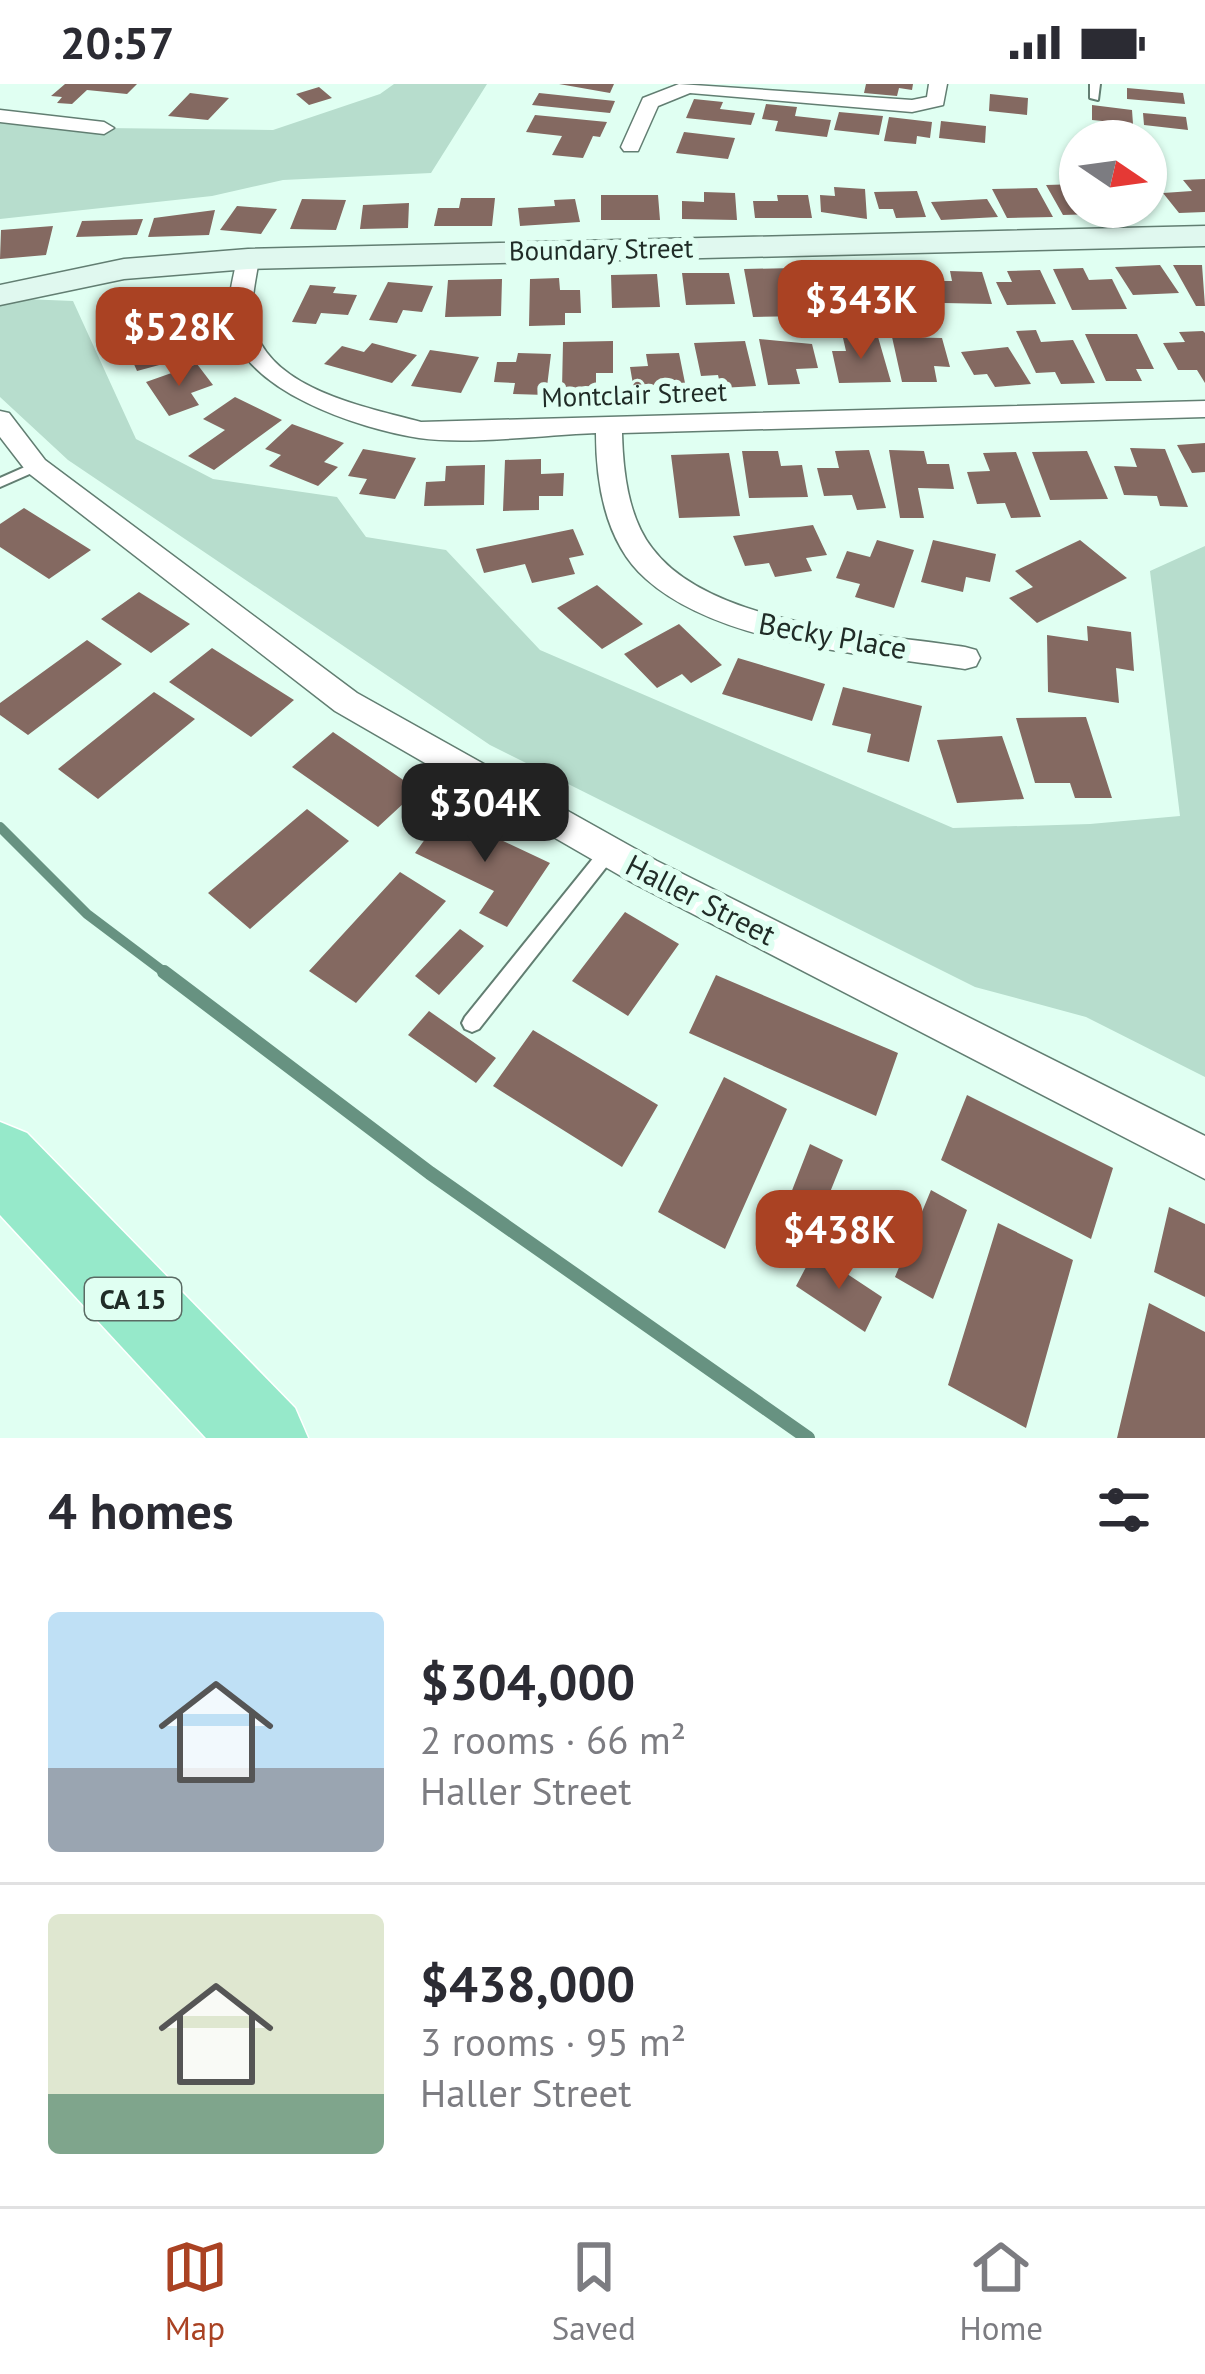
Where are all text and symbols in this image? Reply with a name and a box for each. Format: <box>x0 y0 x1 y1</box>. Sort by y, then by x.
text: 20:57 <box>60 13 174 71</box>
north arrow <box>1059 120 1167 228</box>
map controls <box>1059 120 1167 228</box>
street label: Boundary Street <box>508 230 694 268</box>
pin: $343K <box>777 260 945 362</box>
text: $343K <box>805 273 917 324</box>
pin: $528K <box>95 287 263 389</box>
text: $528K <box>123 300 235 351</box>
street label: Montclair Street <box>541 374 727 414</box>
street label: Becky Place <box>756 603 910 667</box>
pin: $304K <box>401 763 569 865</box>
text: $304K <box>429 776 541 827</box>
street label: Haller Street <box>620 845 782 953</box>
pin: $438K <box>755 1190 923 1292</box>
text: $438K <box>783 1203 895 1254</box>
road number: CA 15 <box>85 1278 181 1320</box>
text: 4 homes <box>48 1477 234 1543</box>
icon: filters <box>1091 1477 1157 1543</box>
text: $304,000 <box>420 1648 635 1714</box>
icon: home <box>144 1660 288 1804</box>
text: 2 rooms · 66 m² <box>420 1714 686 1765</box>
text: Haller Street <box>420 1765 631 1816</box>
text: $438,000 <box>420 1950 635 2016</box>
icon: home <box>144 1962 288 2106</box>
text: 3 rooms · 95 m² <box>420 2016 686 2067</box>
text: Haller Street <box>420 2067 631 2118</box>
tab: Map <box>162 2234 228 2349</box>
tab: Saved <box>552 2234 636 2349</box>
tab: Home <box>960 2234 1043 2349</box>

